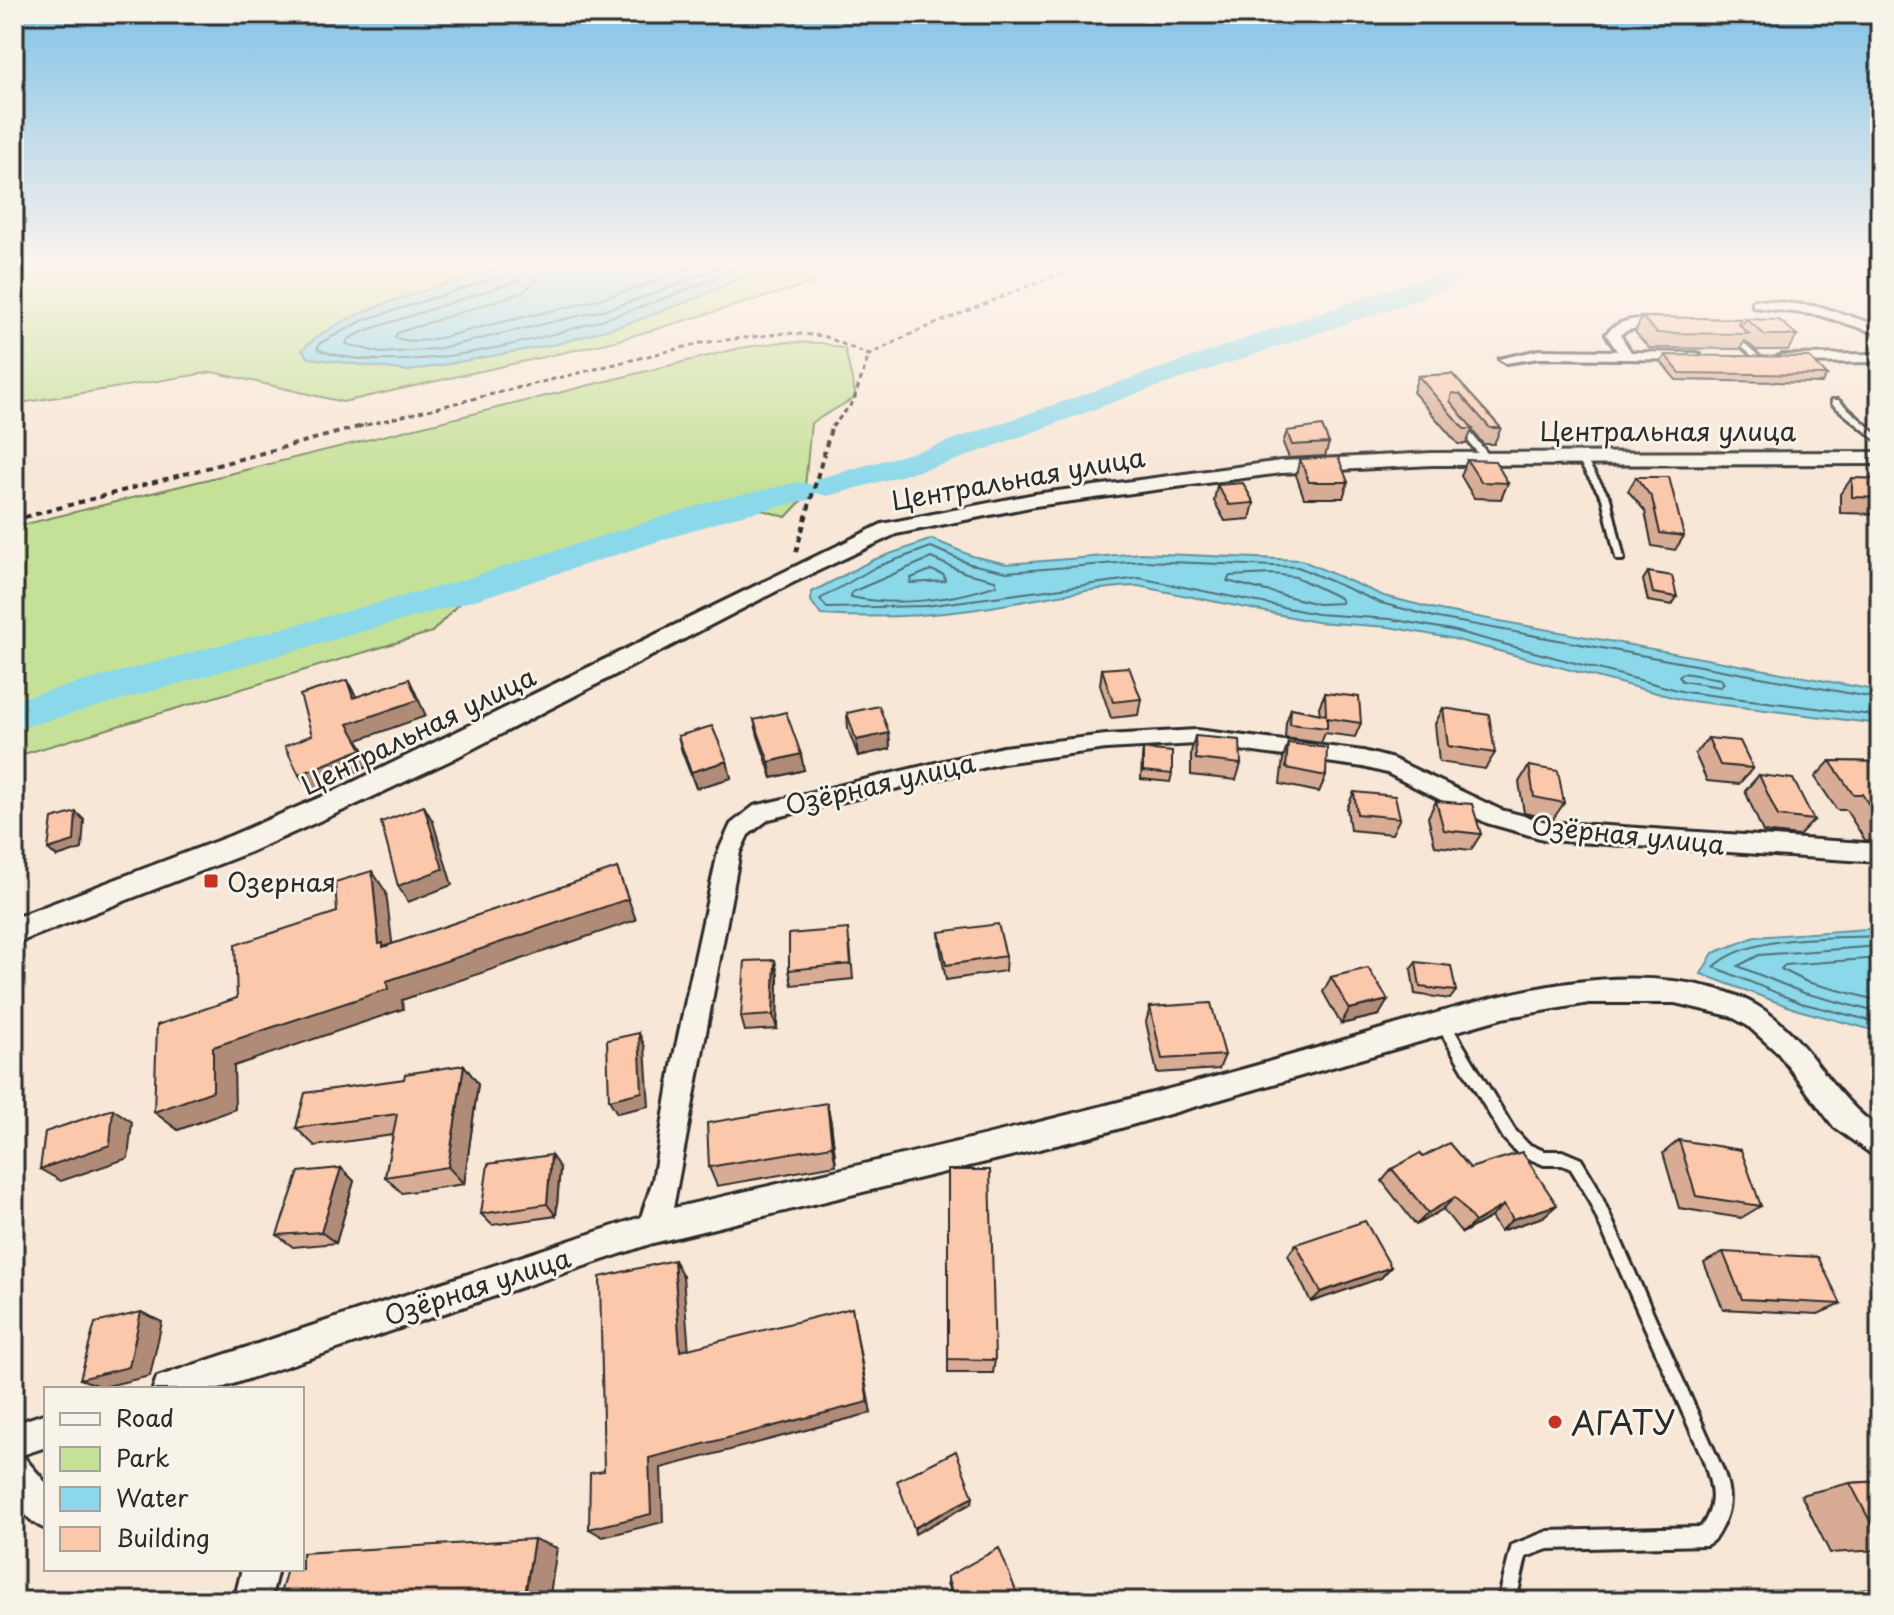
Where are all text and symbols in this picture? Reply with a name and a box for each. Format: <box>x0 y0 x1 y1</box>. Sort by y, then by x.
street label: Центральная улица <box>1540 411 1797 450</box>
street label: Центральная улица <box>888 436 1148 519</box>
street label: Центральная улица <box>294 656 542 804</box>
street label: Озёрная улица <box>781 742 980 824</box>
street label: Озёрная улица <box>1529 804 1727 864</box>
place label: Озерная <box>227 862 336 901</box>
marker: Озерная <box>202 872 220 890</box>
street label: Озёрная улица <box>379 1237 576 1335</box>
legend <box>44 1387 304 1571</box>
place label: АГАТУ <box>1571 1398 1675 1446</box>
text: Road <box>116 1399 174 1435</box>
marker: АГАТУ <box>1546 1413 1564 1431</box>
text: Park <box>116 1439 170 1475</box>
text: Water <box>116 1479 189 1515</box>
text: Building <box>116 1519 210 1555</box>

